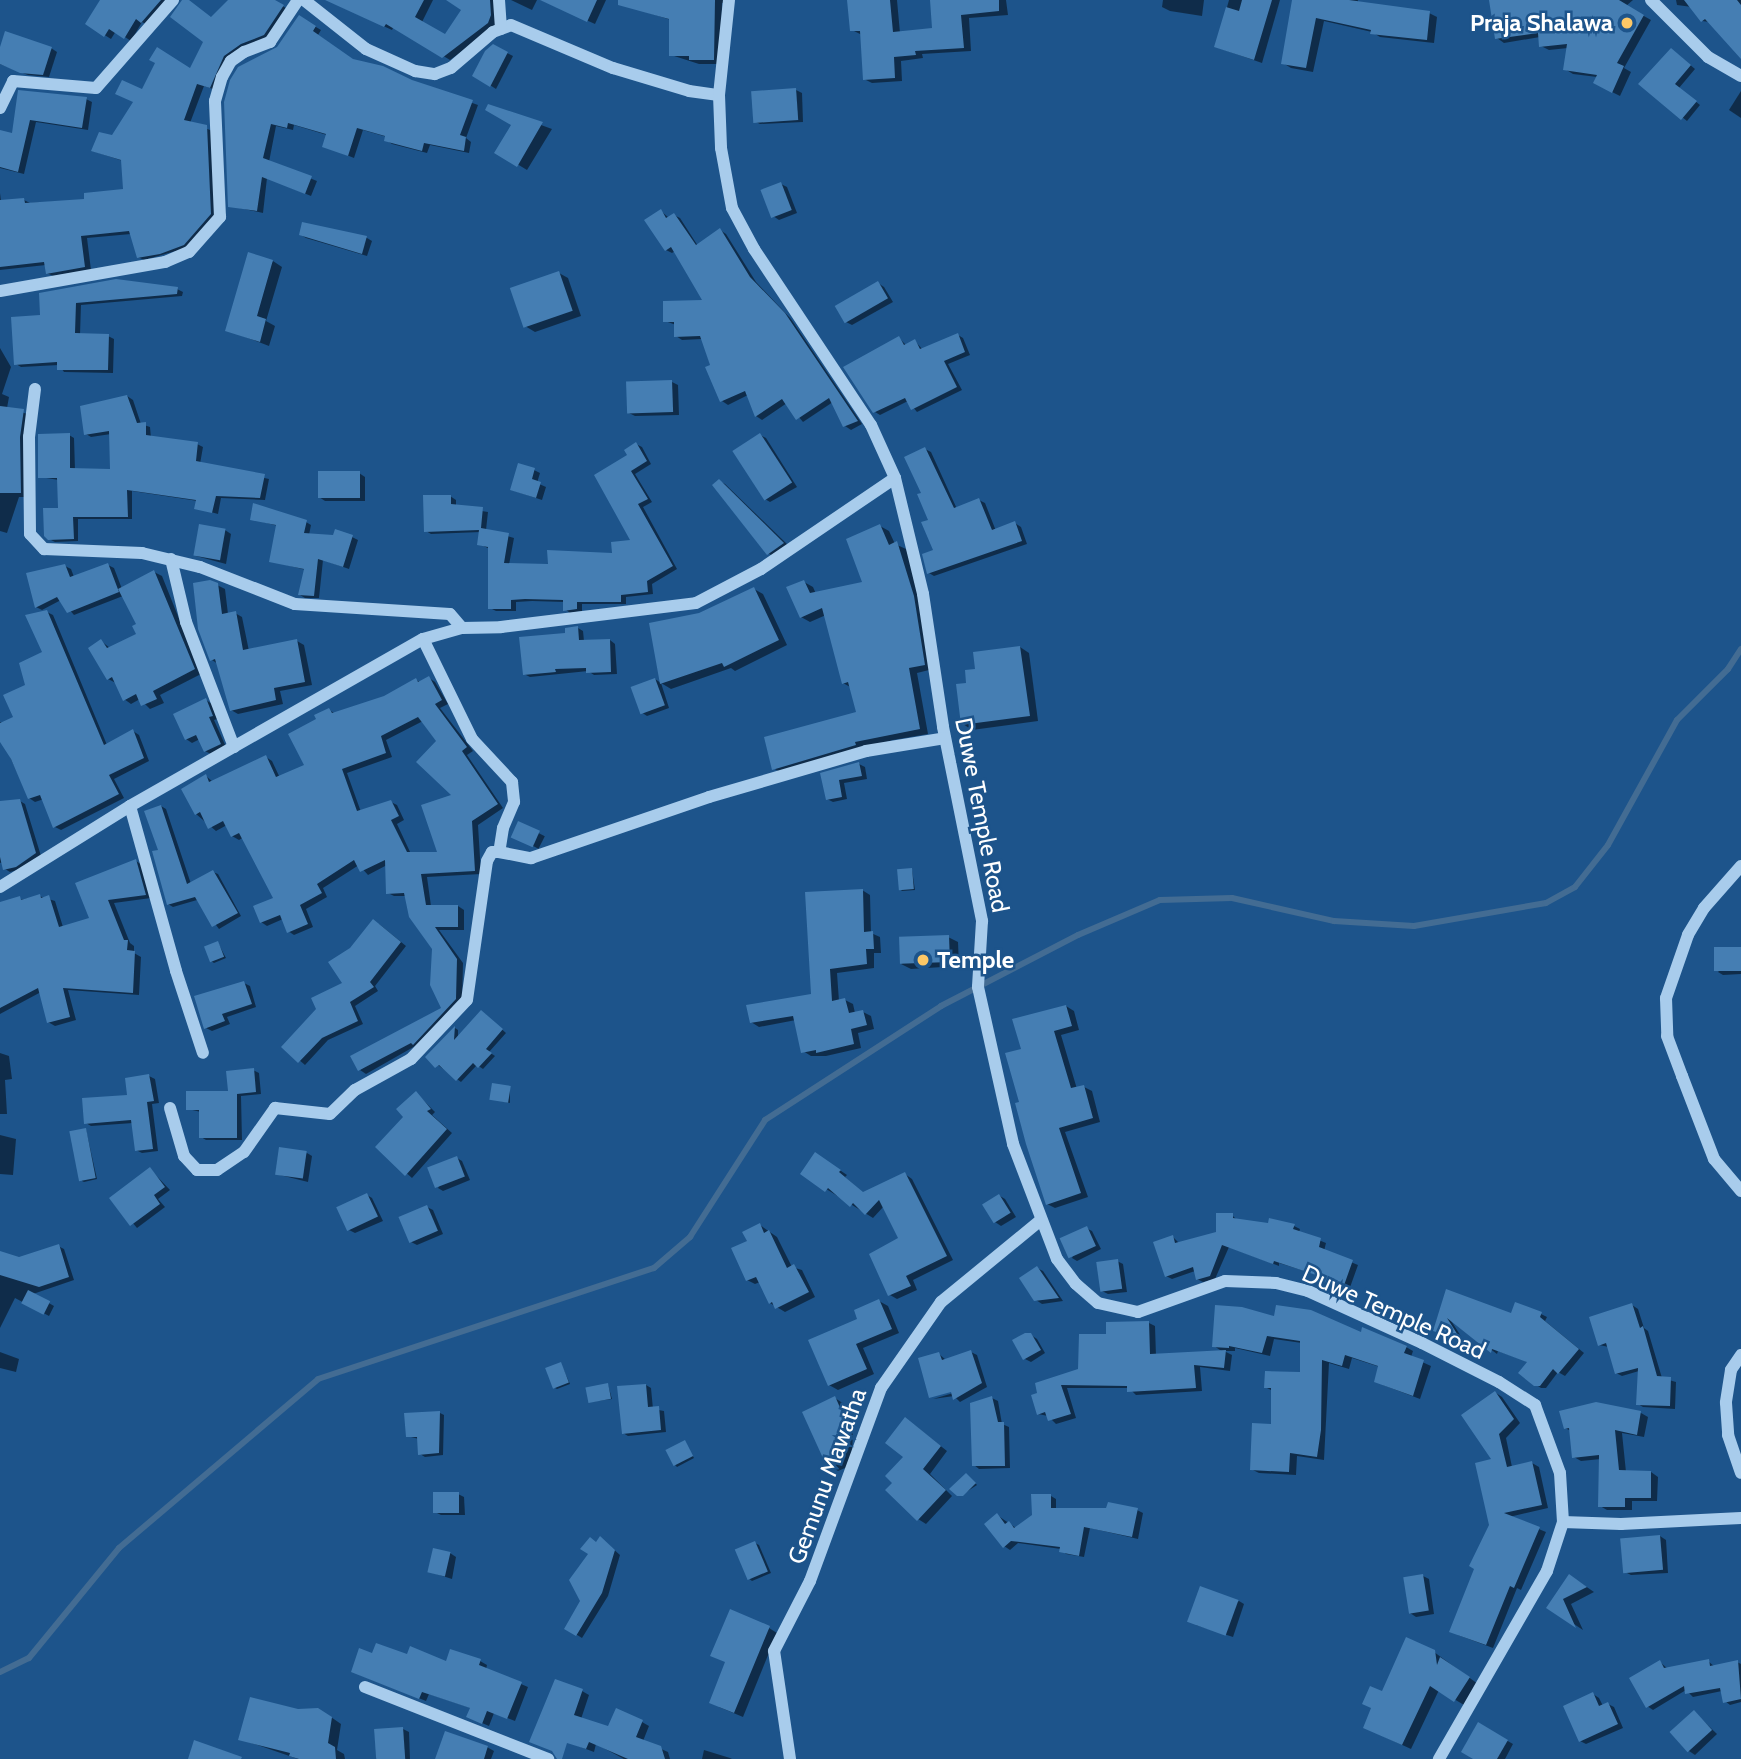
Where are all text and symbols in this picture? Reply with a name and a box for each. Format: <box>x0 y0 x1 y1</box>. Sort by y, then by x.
place label: Praja Shalawa <box>1470 9 1613 37</box>
marker: Praja Shalawa <box>1619 15 1635 31</box>
street label: Duwe Temple Road <box>949 715 1015 915</box>
place label: Temple <box>937 946 1014 974</box>
marker: Temple <box>915 952 931 968</box>
street label: Duwe Temple Road <box>1298 1259 1490 1365</box>
street label: Gemunu Mawatha <box>782 1384 872 1568</box>

